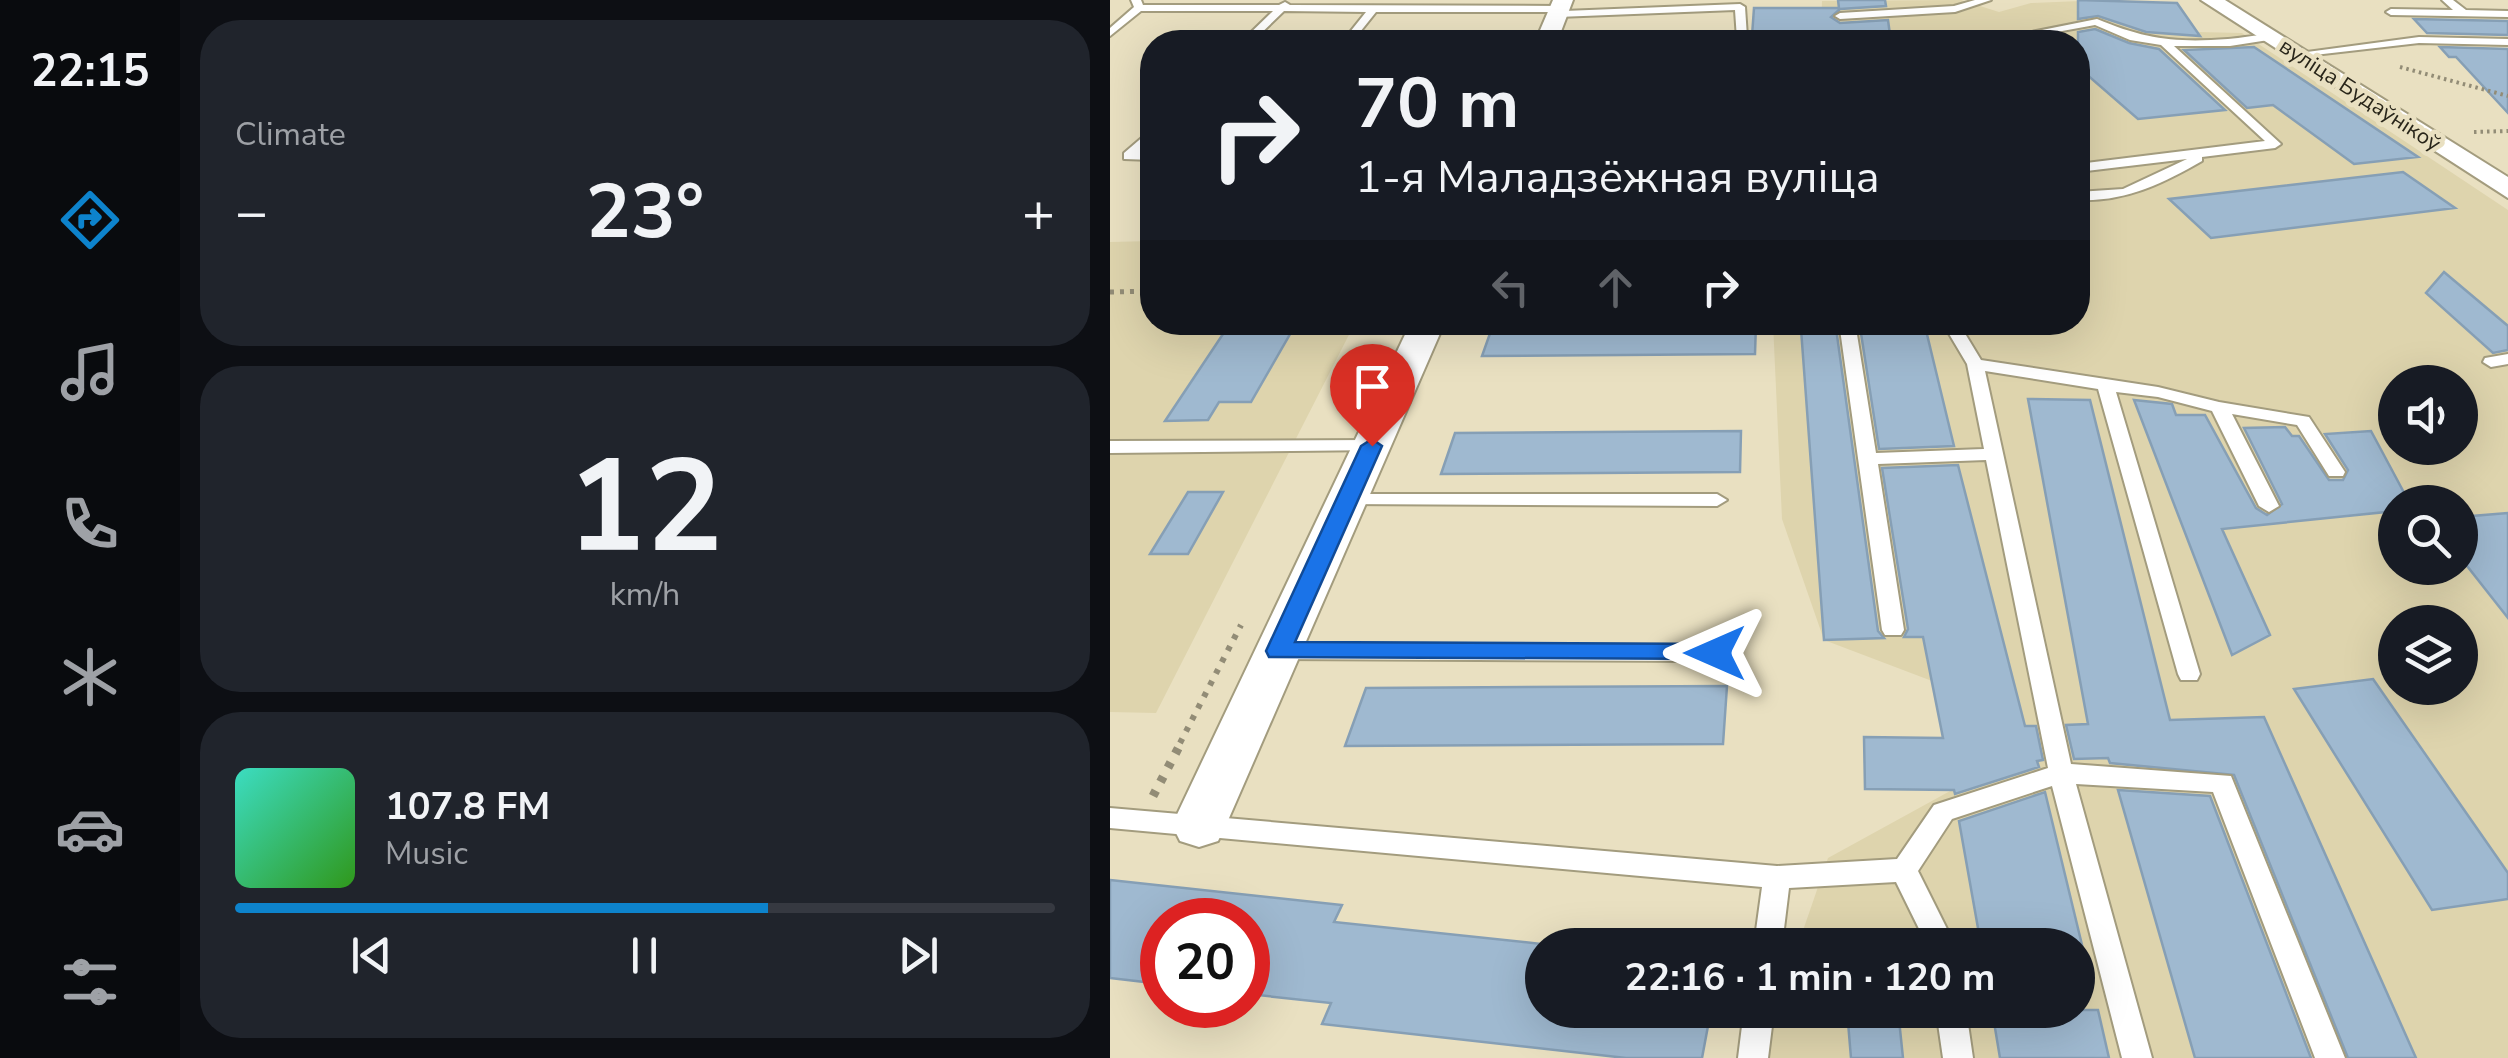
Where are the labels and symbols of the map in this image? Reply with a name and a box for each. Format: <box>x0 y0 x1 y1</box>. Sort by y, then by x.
street label: вуліца Будаўнікоў <box>2273 31 2447 159</box>
pin <box>1330 344 1415 447</box>
position arrow <box>1663 601 1767 705</box>
speed limit sign: 20 <box>1140 898 1270 1028</box>

